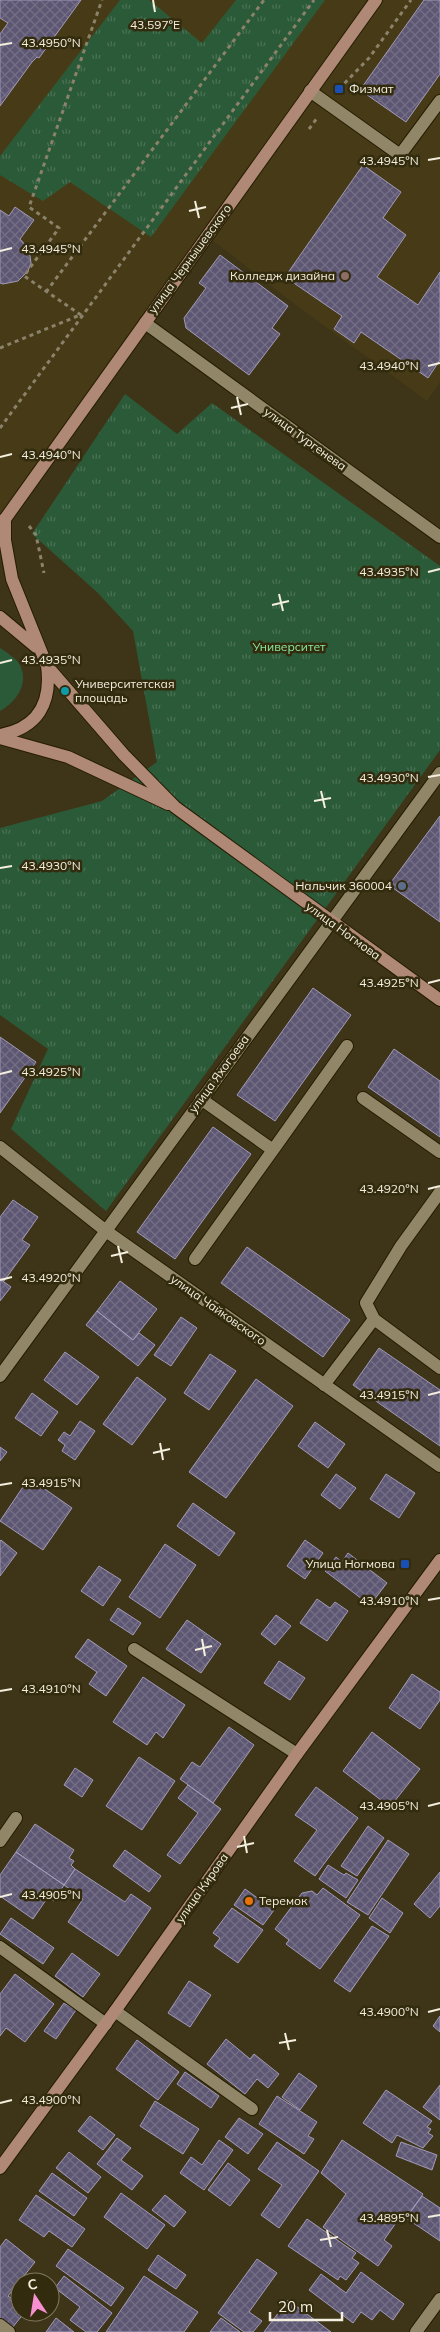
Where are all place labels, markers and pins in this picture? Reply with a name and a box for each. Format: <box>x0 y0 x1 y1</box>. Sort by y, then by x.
place label: Физмат <box>349 81 394 96</box>
marker: Физмат <box>333 83 345 95</box>
place label: Колледж дизайна <box>230 268 335 283</box>
marker: Колледж дизайна <box>339 270 351 282</box>
place label: Университетская площадь <box>74 676 175 705</box>
marker: Университетская площадь <box>59 685 71 697</box>
place label: Нальчик 360004 <box>295 878 392 893</box>
marker: Нальчик 360004 <box>396 880 408 892</box>
place label: Улица Ногмова <box>304 1556 395 1571</box>
marker: Улица Ногмова <box>399 1558 411 1570</box>
place label: Теремок <box>259 1893 308 1908</box>
marker: Теремок <box>243 1895 255 1907</box>

